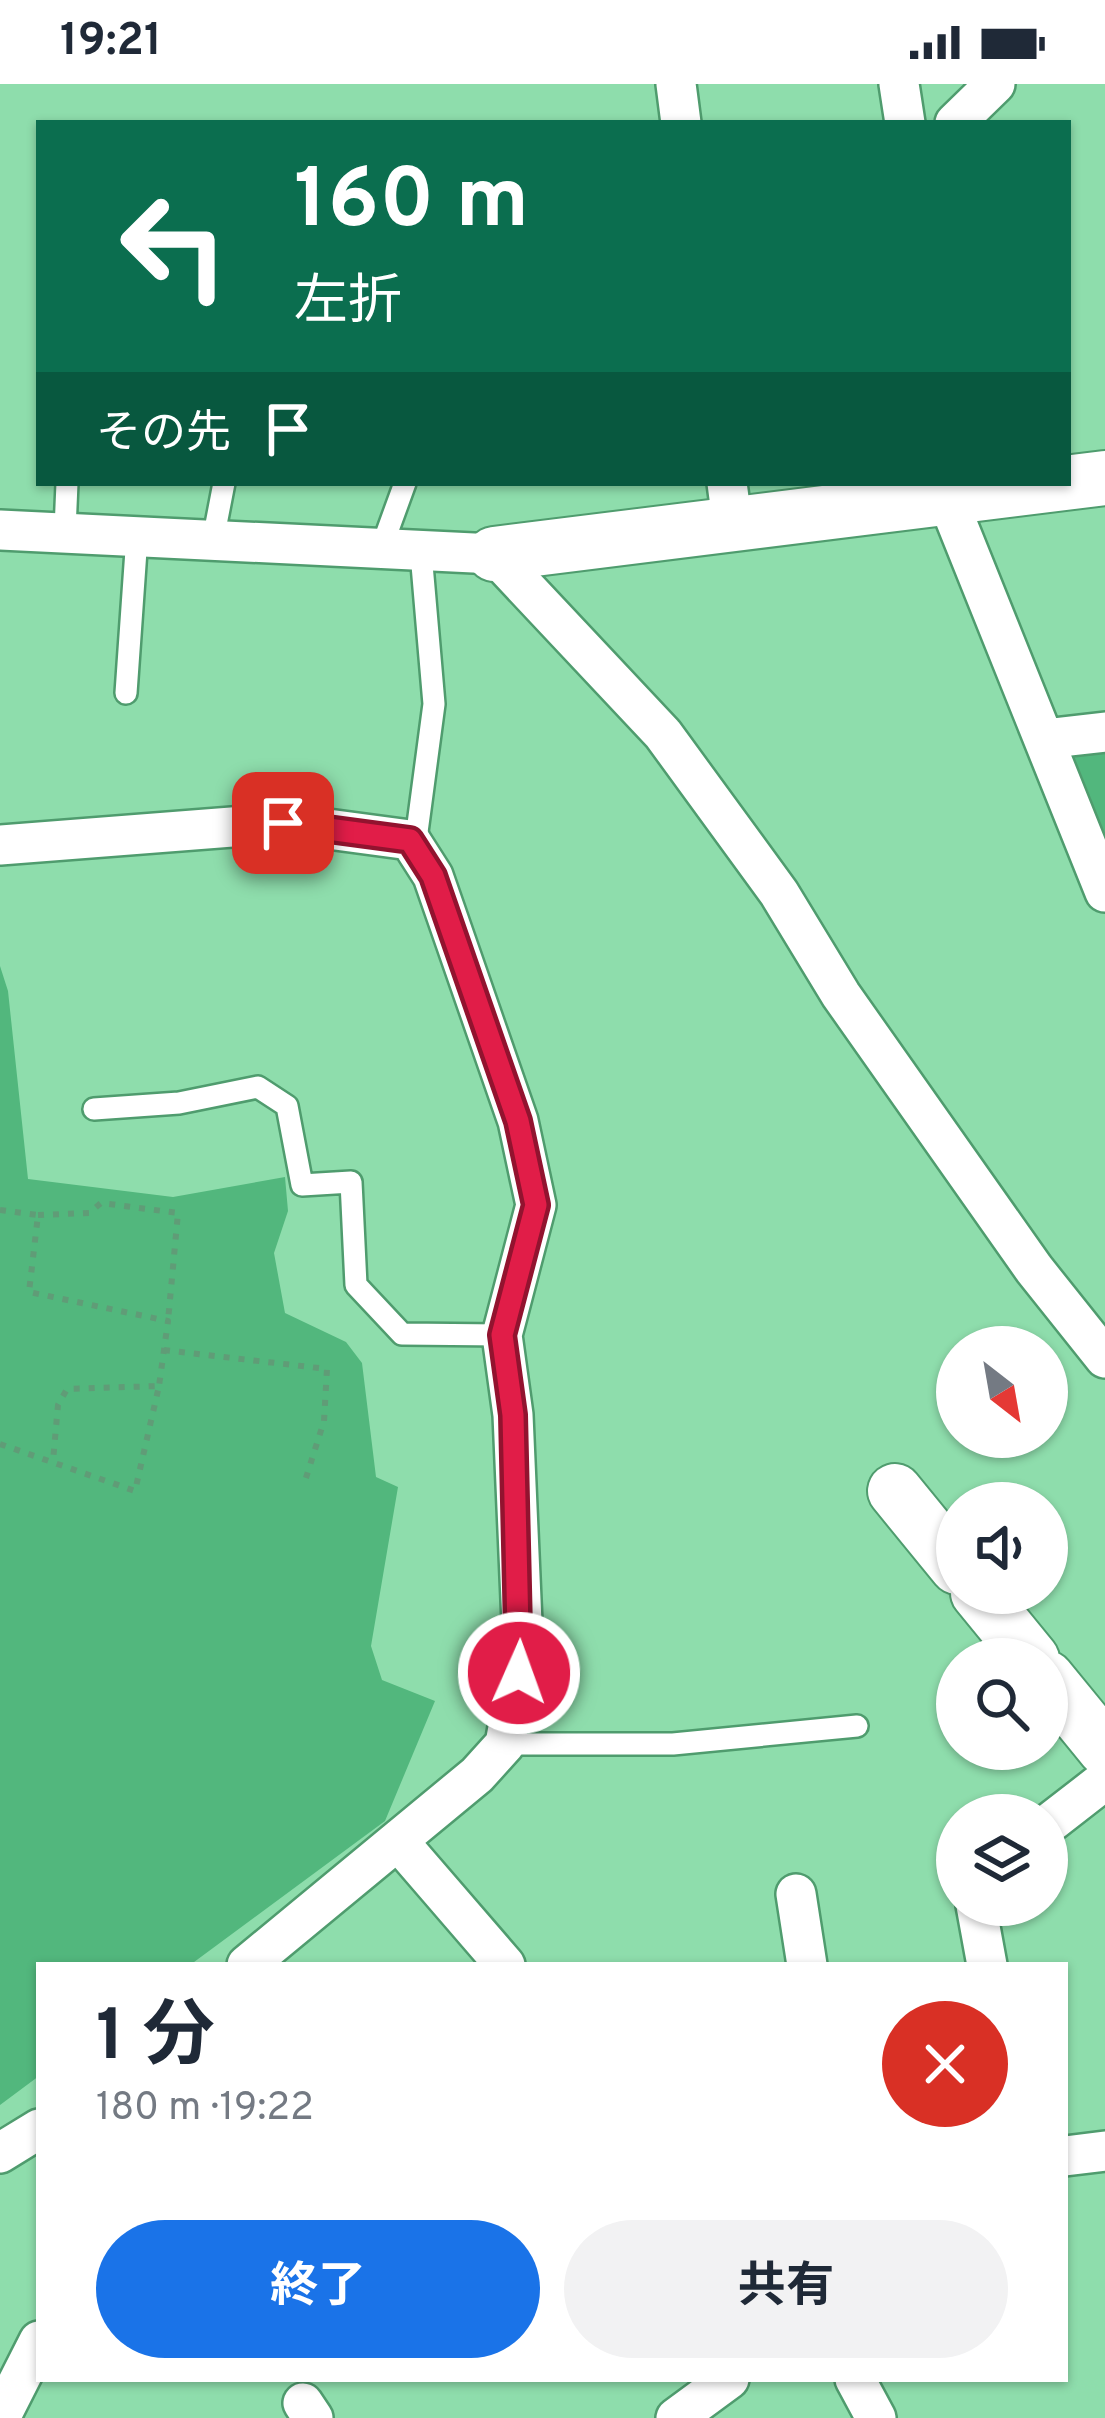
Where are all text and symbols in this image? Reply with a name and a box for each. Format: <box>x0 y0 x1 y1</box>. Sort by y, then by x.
text: 19:21 <box>60 14 162 71</box>
text: 160 m <box>294 151 529 257</box>
icon: left <box>96 168 252 324</box>
text: 左折 <box>294 270 402 339</box>
icon: arrive <box>255 396 321 462</box>
text: その先 <box>96 407 231 464</box>
pin <box>232 772 334 874</box>
icon: arrive <box>250 790 316 856</box>
north arrow <box>936 1326 1068 1458</box>
map controls <box>936 1326 1068 1926</box>
button: sound <box>936 1482 1068 1614</box>
position arrow <box>456 1610 582 1736</box>
button: search <box>936 1638 1068 1770</box>
button: layers <box>936 1794 1068 1926</box>
text: 1 分 <box>96 1994 215 2086</box>
button: close <box>882 2001 1008 2127</box>
text: 180 m · 19:22 <box>96 2085 314 2134</box>
button: 終了 <box>96 2220 540 2358</box>
button: 共有 <box>564 2220 1008 2358</box>

